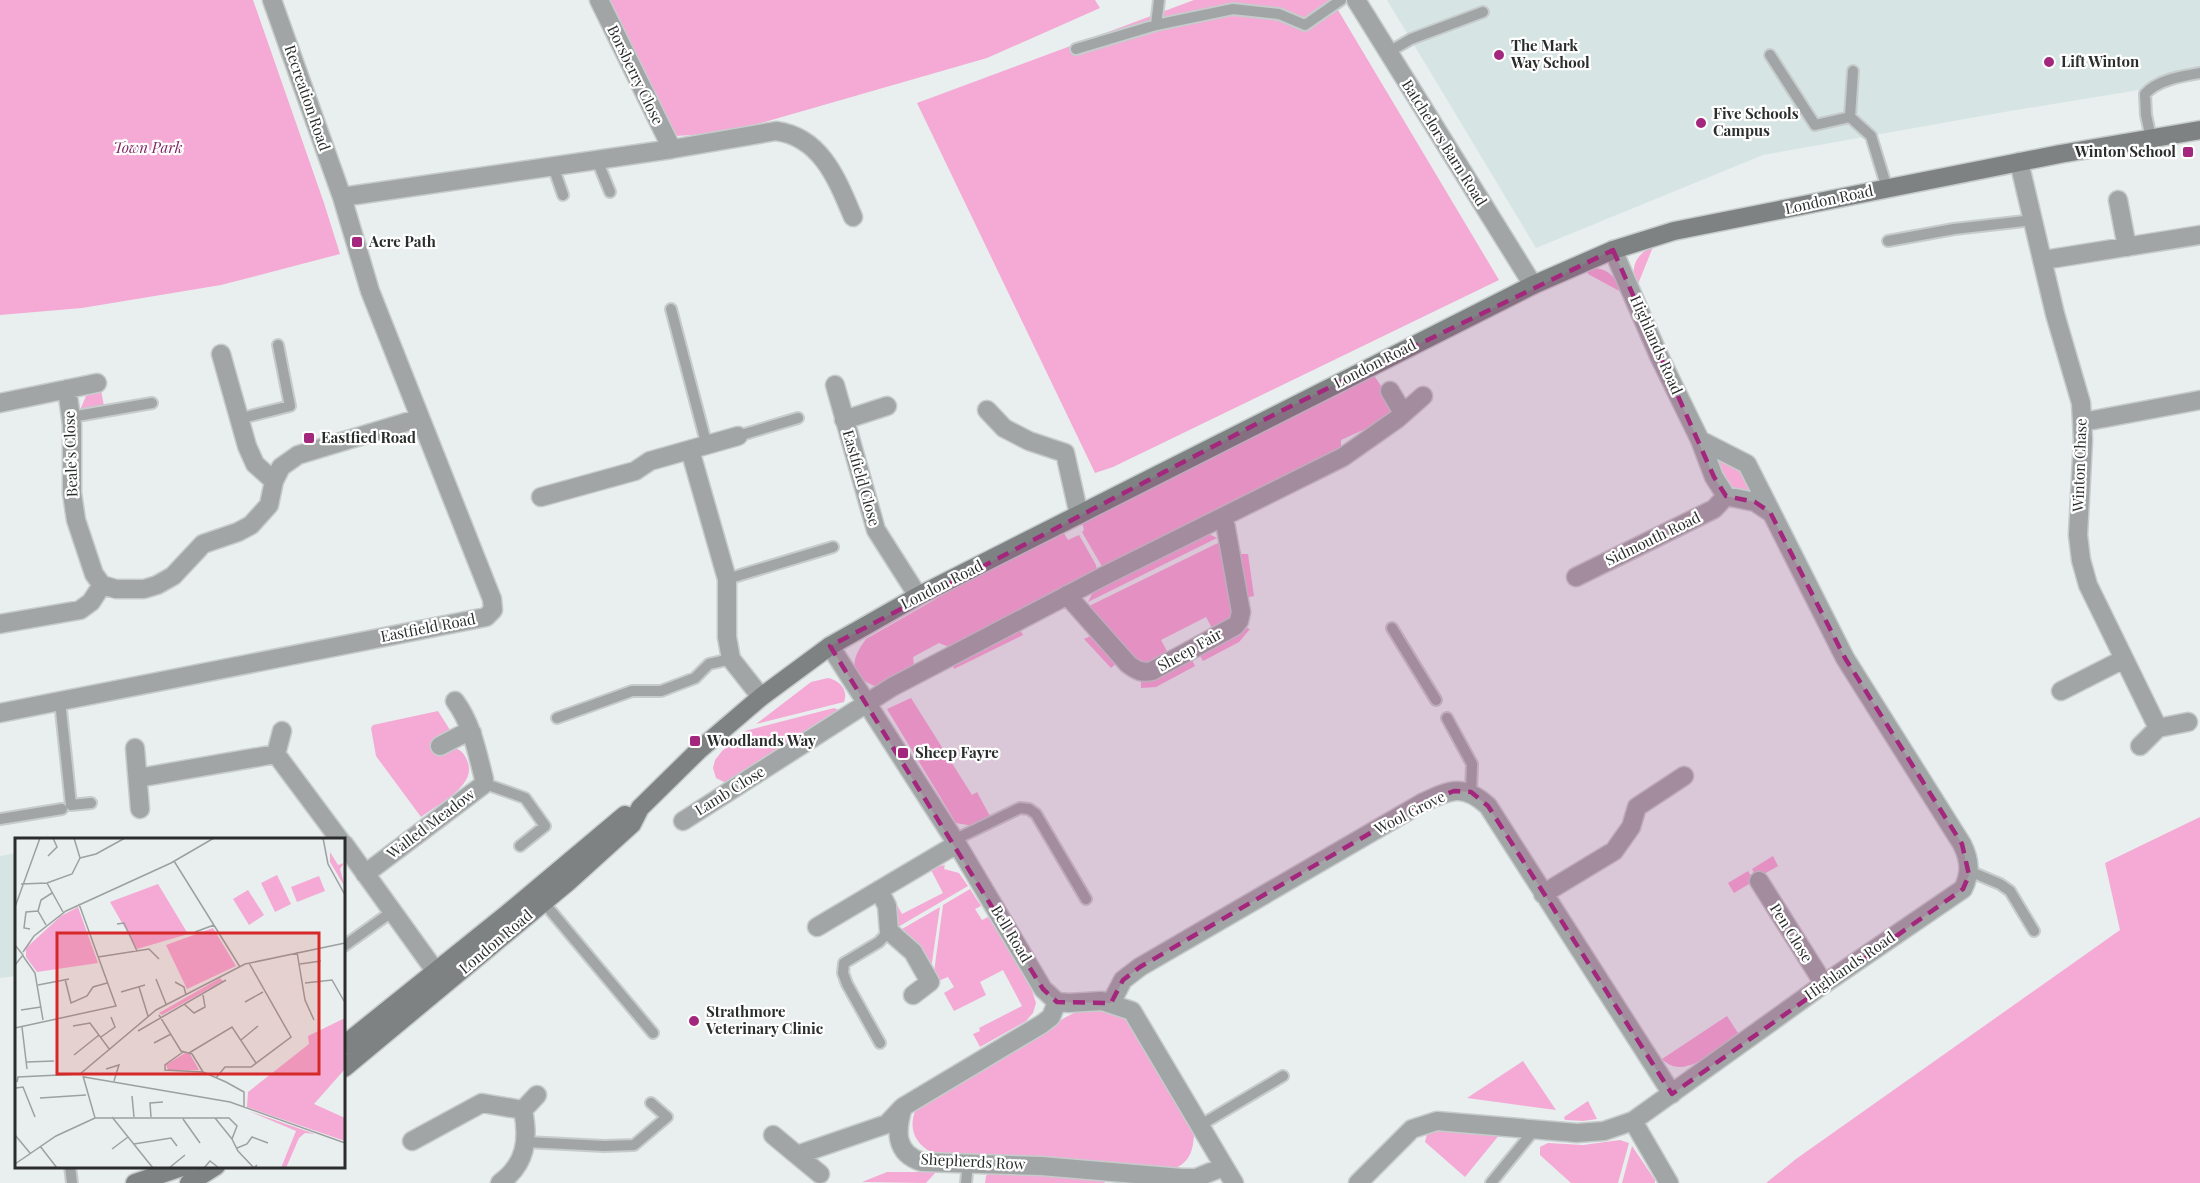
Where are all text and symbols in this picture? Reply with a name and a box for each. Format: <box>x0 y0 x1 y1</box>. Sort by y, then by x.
street label: Borsberry Close <box>603 22 669 128</box>
place label: The Mark Way School <box>1510 35 1590 72</box>
street label: Recreation Road <box>280 42 336 154</box>
marker: The Mark Way School <box>1492 48 1506 62</box>
place label: Lift Winton <box>2061 51 2140 71</box>
marker: Lift Winton <box>2042 55 2056 69</box>
street label: Batchelors Barn Road <box>1398 75 1492 210</box>
place label: Five Schools Campus <box>1713 103 1799 140</box>
marker: Five Schools Campus <box>1694 116 1708 130</box>
park label: Town Park <box>114 137 183 157</box>
place label: Winton School <box>2074 141 2176 161</box>
marker: Winton School <box>2181 145 2195 159</box>
street label: London Road <box>1783 180 1875 218</box>
place label: Acre Path <box>368 231 436 251</box>
marker: Acre Path <box>350 235 364 249</box>
street label: Highlands Road <box>1626 292 1688 398</box>
street label: London Road <box>1330 334 1419 392</box>
street label: Beale's Close <box>59 411 81 497</box>
street label: Winton Chase <box>2067 418 2091 513</box>
place label: Eastfied Road <box>321 427 416 447</box>
street label: Eastfield Close <box>839 427 885 528</box>
marker: Eastfied Road <box>302 431 316 445</box>
street label: Sidmouth Road <box>1602 506 1704 570</box>
street label: London Road <box>897 555 986 613</box>
street label: Eastfield Road <box>379 608 477 646</box>
street label: Sheep Fair <box>1153 623 1226 675</box>
place label: Woodlands Way <box>706 730 816 750</box>
marker: Woodlands Way <box>688 734 702 748</box>
place label: Sheep Fayre <box>915 742 999 762</box>
marker: Sheep Fayre <box>896 746 910 760</box>
street label: Lamb Close <box>691 761 768 820</box>
street label: Walled Meadow <box>382 783 479 863</box>
street label: Wool Grove <box>1370 786 1448 839</box>
inset map <box>15 838 345 1168</box>
street label: Pen Close <box>1766 899 1818 966</box>
street label: Bell Road <box>987 901 1037 966</box>
street label: London Road <box>455 905 536 978</box>
street label: Highlands Road <box>1800 926 1899 1004</box>
place label: Strathmore Veterinary Clinic <box>705 1001 824 1038</box>
marker: Strathmore Veterinary Clinic <box>687 1014 701 1028</box>
street label: Shepherds Row <box>920 1148 1026 1174</box>

